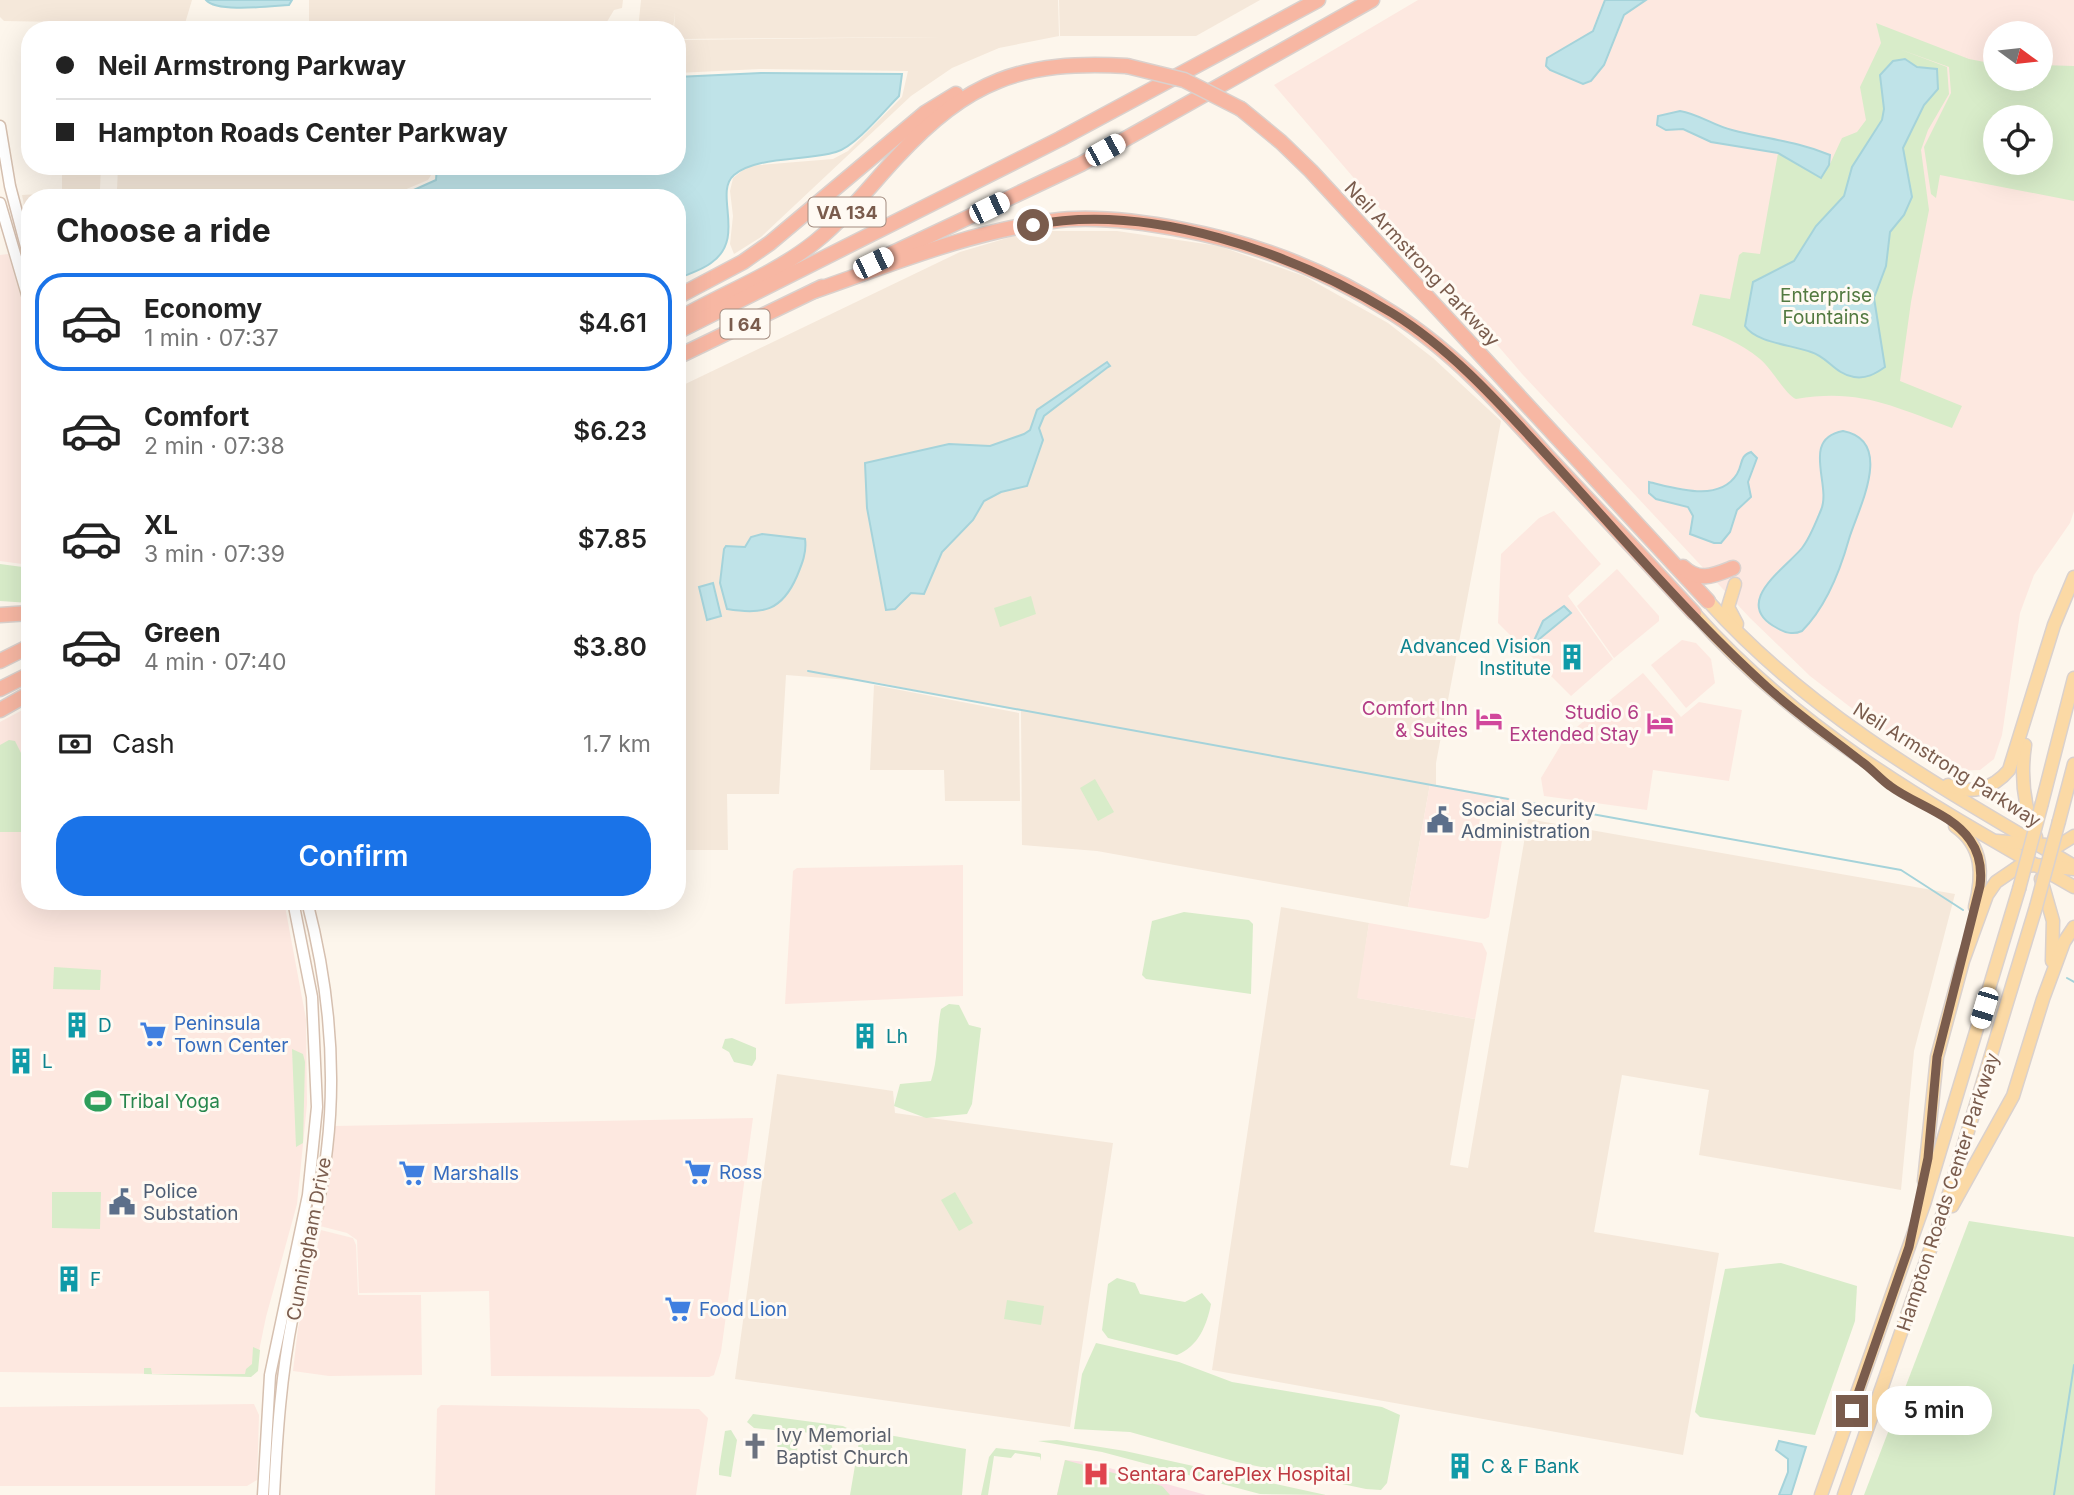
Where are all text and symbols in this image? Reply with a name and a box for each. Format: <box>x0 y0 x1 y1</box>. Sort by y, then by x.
north arrow <box>1983 21 2053 91</box>
map controls <box>1983 21 2053 175</box>
text: Neil Armstrong Parkway <box>98 50 406 81</box>
button: locate <box>1983 105 2053 175</box>
text: Hampton Roads Center Parkway <box>98 117 508 148</box>
car <box>1082 131 1129 169</box>
street label: Neil Armstrong Parkway <box>1340 177 1505 351</box>
car <box>966 189 1013 227</box>
road number: VA 134 <box>808 197 886 226</box>
route start <box>1017 209 1049 241</box>
text: Choose a ride <box>56 211 271 250</box>
car <box>850 244 897 282</box>
park label: Enterprise Fountains <box>1780 284 1872 329</box>
icon: car <box>60 291 123 354</box>
text: Economy <box>144 293 262 324</box>
text: $4.61 <box>578 307 647 338</box>
road number: I 64 <box>720 310 770 338</box>
text: 1 min · 07:37 <box>144 324 279 352</box>
icon: car <box>60 399 123 462</box>
text: Comfort <box>144 401 249 432</box>
text: $6.23 <box>573 415 647 446</box>
text: 2 min · 07:38 <box>144 432 285 460</box>
icon: car <box>60 507 123 570</box>
text: XL <box>144 509 178 540</box>
text: $7.85 <box>578 523 647 554</box>
text: 3 min · 07:39 <box>144 540 285 568</box>
icon: car <box>60 615 123 678</box>
text: Green <box>144 617 221 648</box>
text: $3.80 <box>573 631 647 662</box>
place label: Advanced Vision Institute <box>1400 635 1551 680</box>
building icon: Advanced Vision Institute <box>1557 642 1587 672</box>
text: 4 min · 07:40 <box>144 648 287 676</box>
place label: Comfort Inn & Suites <box>1362 697 1468 742</box>
street label: Neil Armstrong Parkway <box>1849 698 2045 832</box>
place label: Studio 6 Extended Stay <box>1509 701 1639 746</box>
hotel icon: Comfort Inn & Suites <box>1474 704 1504 734</box>
hotel icon: Studio 6 Extended Stay <box>1645 708 1675 738</box>
icon: cash <box>56 725 94 763</box>
text: Cash <box>112 728 175 759</box>
text: 1.7 km <box>583 730 651 758</box>
place label: Social Security Administration <box>1461 798 1596 843</box>
public building icon: Social Security Administration <box>1425 805 1455 835</box>
button: Confirm <box>56 816 651 896</box>
car <box>1968 985 2001 1031</box>
building icon: D <box>62 1010 92 1040</box>
place label: Peninsula Town Center <box>174 1012 288 1057</box>
place label: D <box>98 1014 112 1037</box>
supermarket icon: Peninsula Town Center <box>138 1019 168 1049</box>
building icon: Lh <box>850 1021 880 1051</box>
place label: Lh <box>886 1025 908 1048</box>
building icon: L <box>6 1046 36 1076</box>
place label: L <box>42 1050 53 1073</box>
street label: Hampton Roads Center Parkway <box>1892 1050 2004 1334</box>
sports icon: Tribal Yoga <box>83 1086 113 1116</box>
place label: Tribal Yoga <box>119 1090 220 1113</box>
street label: Cunningham Drive <box>282 1155 336 1323</box>
supermarket icon: Ross <box>683 1157 713 1187</box>
supermarket icon: Marshalls <box>397 1158 427 1188</box>
place label: Ross <box>719 1161 762 1184</box>
place label: Marshalls <box>433 1162 519 1185</box>
place label: Police Substation <box>143 1180 239 1225</box>
public building icon: Police Substation <box>107 1187 137 1217</box>
building icon: F <box>54 1264 84 1294</box>
place label: F <box>90 1268 101 1291</box>
supermarket icon: Food Lion <box>663 1294 693 1324</box>
place label: Food Lion <box>699 1298 787 1321</box>
callout: 5 min <box>1876 1386 1992 1436</box>
route end <box>1836 1395 1868 1427</box>
text: 5 min <box>1903 1396 1965 1424</box>
place label: Ivy Memorial Baptist Church <box>776 1424 908 1469</box>
church icon: Ivy Memorial Baptist Church <box>740 1431 770 1461</box>
building icon: C & F Bank <box>1445 1451 1475 1481</box>
place label: C & F Bank <box>1481 1455 1580 1478</box>
hospital icon: Sentara CarePlex Hospital <box>1081 1459 1111 1489</box>
place label: Sentara CarePlex Hospital <box>1117 1463 1351 1486</box>

